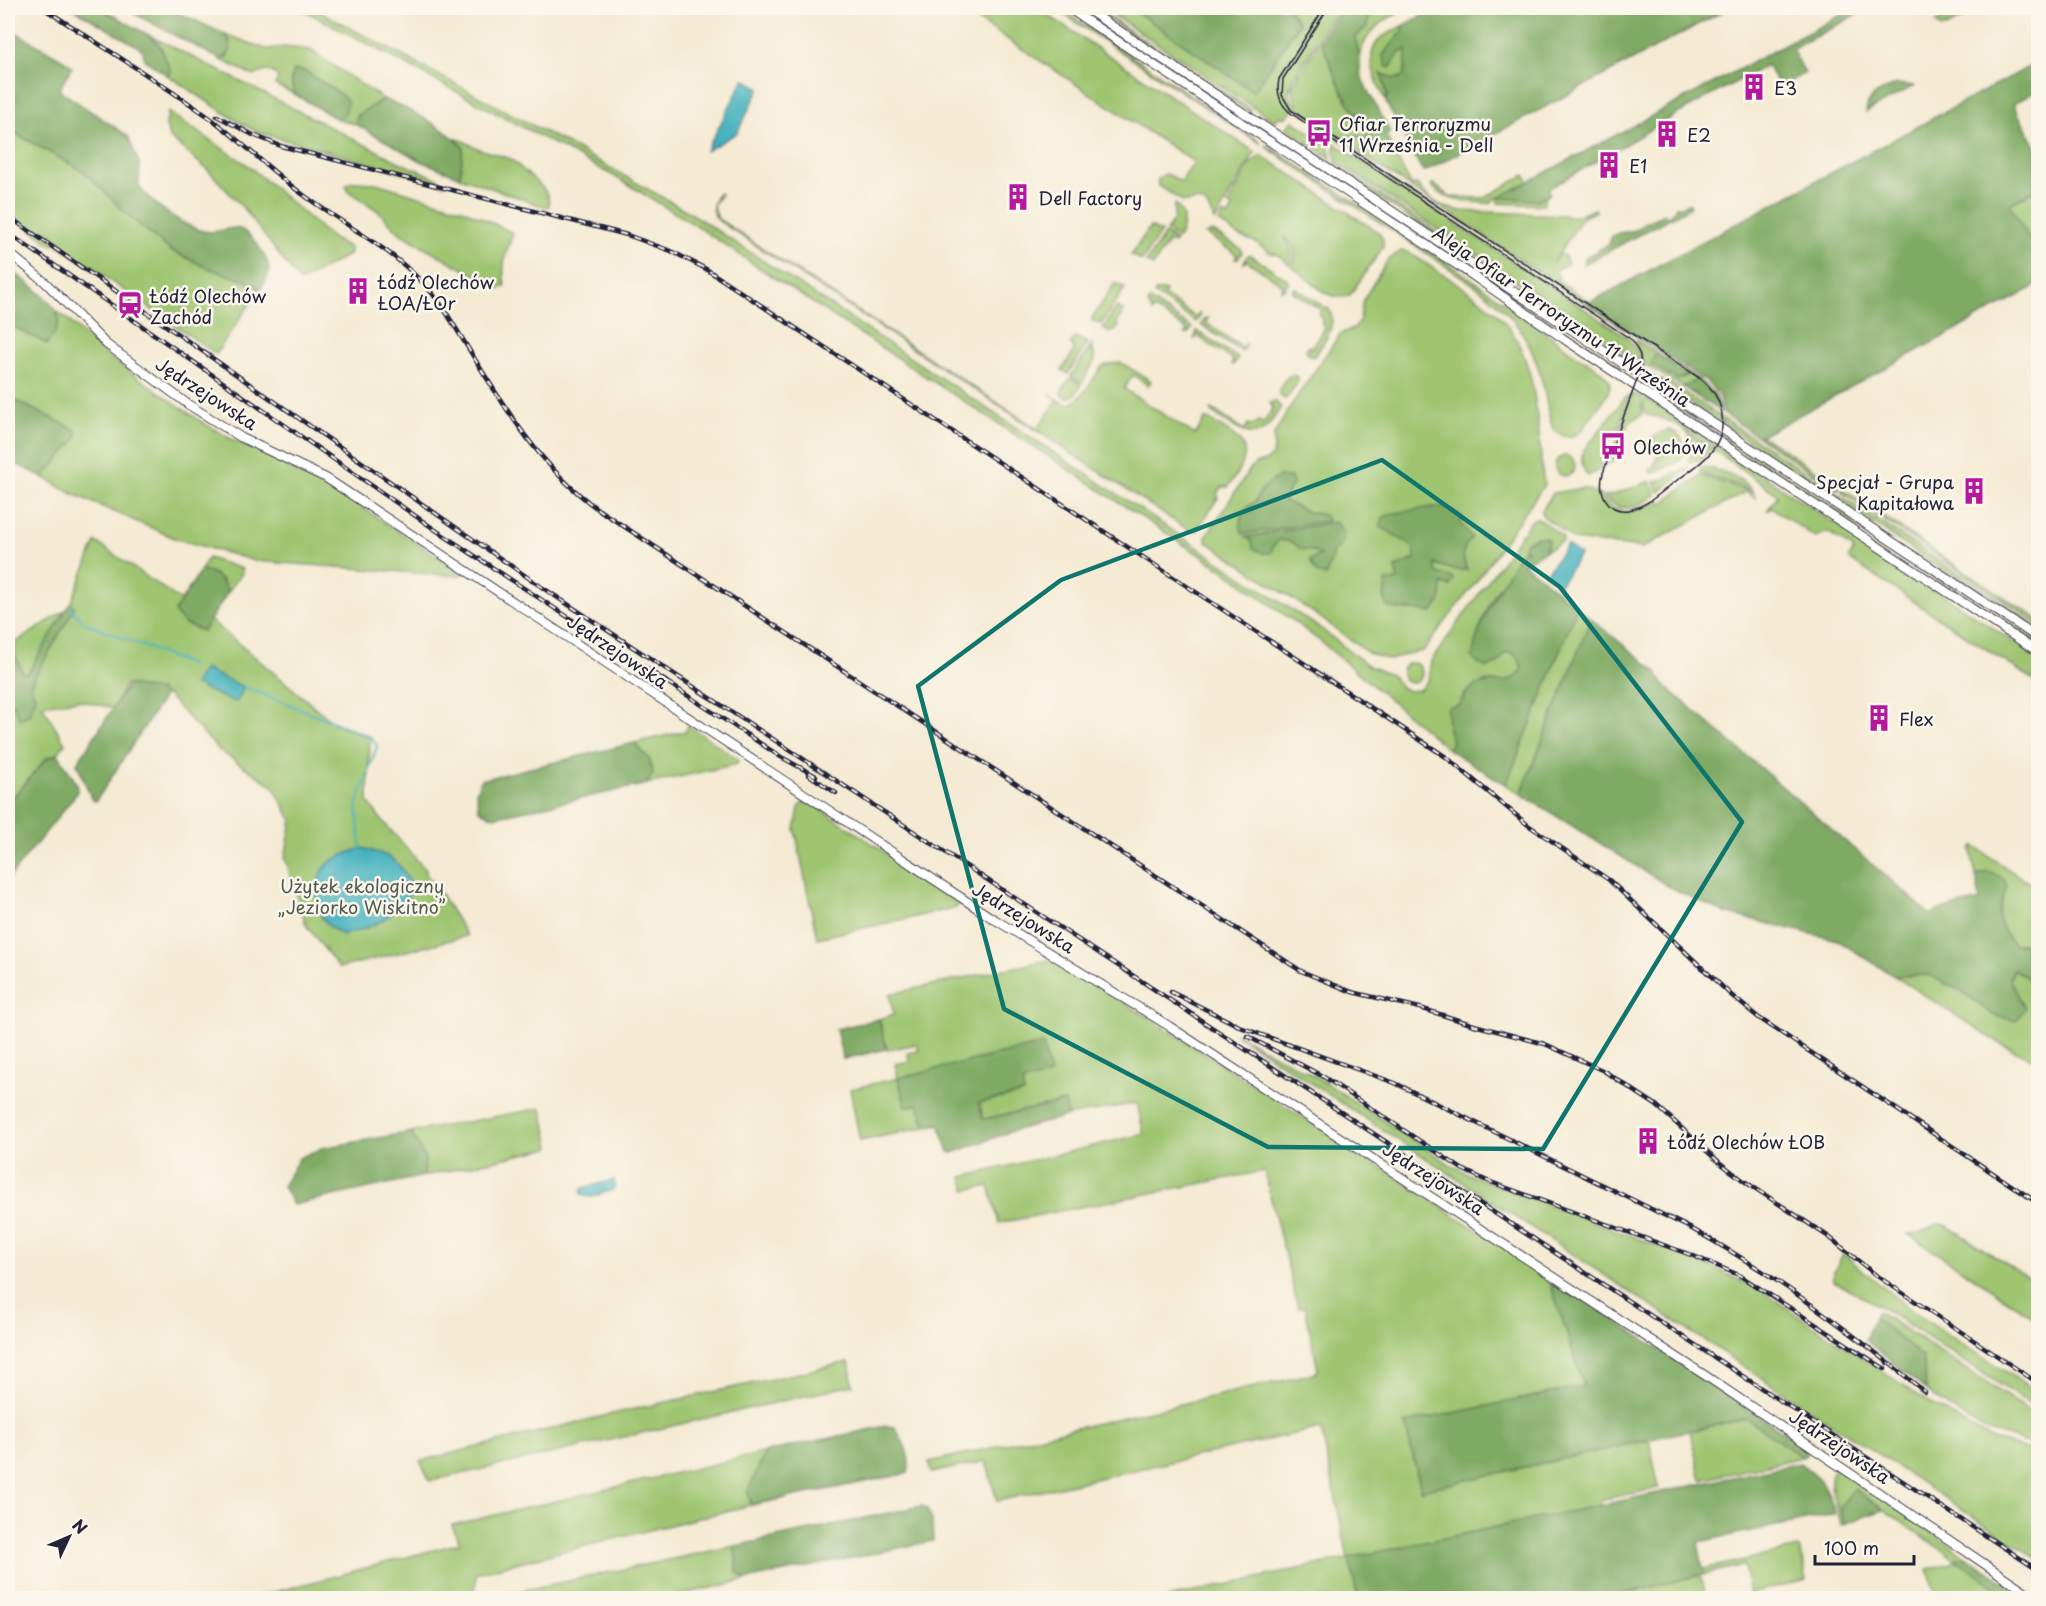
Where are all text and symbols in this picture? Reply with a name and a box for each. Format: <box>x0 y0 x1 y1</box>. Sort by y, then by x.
building icon: E3 <box>1739 72 1769 102</box>
place label: E3 <box>1774 74 1797 101</box>
place label: Ofiar Terroryzmu 11 Września - Dell <box>1339 110 1493 158</box>
bus stop icon: Ofiar Terroryzmu 11 Września - Dell <box>1304 118 1334 148</box>
building icon: E2 <box>1652 119 1682 149</box>
place label: E2 <box>1687 121 1711 148</box>
building icon: E1 <box>1594 150 1624 180</box>
place label: E1 <box>1629 152 1647 179</box>
building icon: Dell Factory <box>1003 182 1033 212</box>
place label: Dell Factory <box>1038 184 1142 211</box>
street label: Aleja Ofiar Terroryzmu 11 Września <box>1428 219 1696 413</box>
place label: Łódź Olechów ŁOA/ŁOr <box>377 268 494 316</box>
building icon: Łódź Olechów ŁOA/ŁOr <box>343 276 373 306</box>
place label: Łódź Olechów Zachód <box>149 282 266 330</box>
station icon: Łódź Olechów Zachód <box>115 290 145 320</box>
street label: Jędrzejowska <box>151 350 264 437</box>
bus stop icon: Olechów <box>1598 431 1628 461</box>
place label: Olechów <box>1633 433 1706 460</box>
place label: Specjał - Grupa Kapitałowa <box>1816 468 1955 516</box>
building icon: Specjał - Grupa Kapitałowa <box>1959 476 1989 506</box>
street label: Jędrzejowska <box>562 607 675 695</box>
building icon: Flex <box>1864 703 1894 733</box>
place label: Flex <box>1899 705 1933 732</box>
park label: Użytek ekologiczny „Jeziorko Wiskitno” <box>278 872 446 920</box>
street label: Jędrzejowska <box>967 875 1081 960</box>
building icon: Łódź Olechów ŁOB <box>1633 1126 1663 1156</box>
place label: Łódź Olechów ŁOB <box>1667 1128 1825 1155</box>
street label: Jędrzejowska <box>1378 1135 1491 1222</box>
street label: Jędrzejowska <box>1784 1402 1897 1490</box>
north arrow <box>39 1507 99 1567</box>
text: N <box>67 1513 94 1539</box>
scale bar <box>1815 1528 1914 1566</box>
text: 100 m <box>1824 1534 1879 1561</box>

